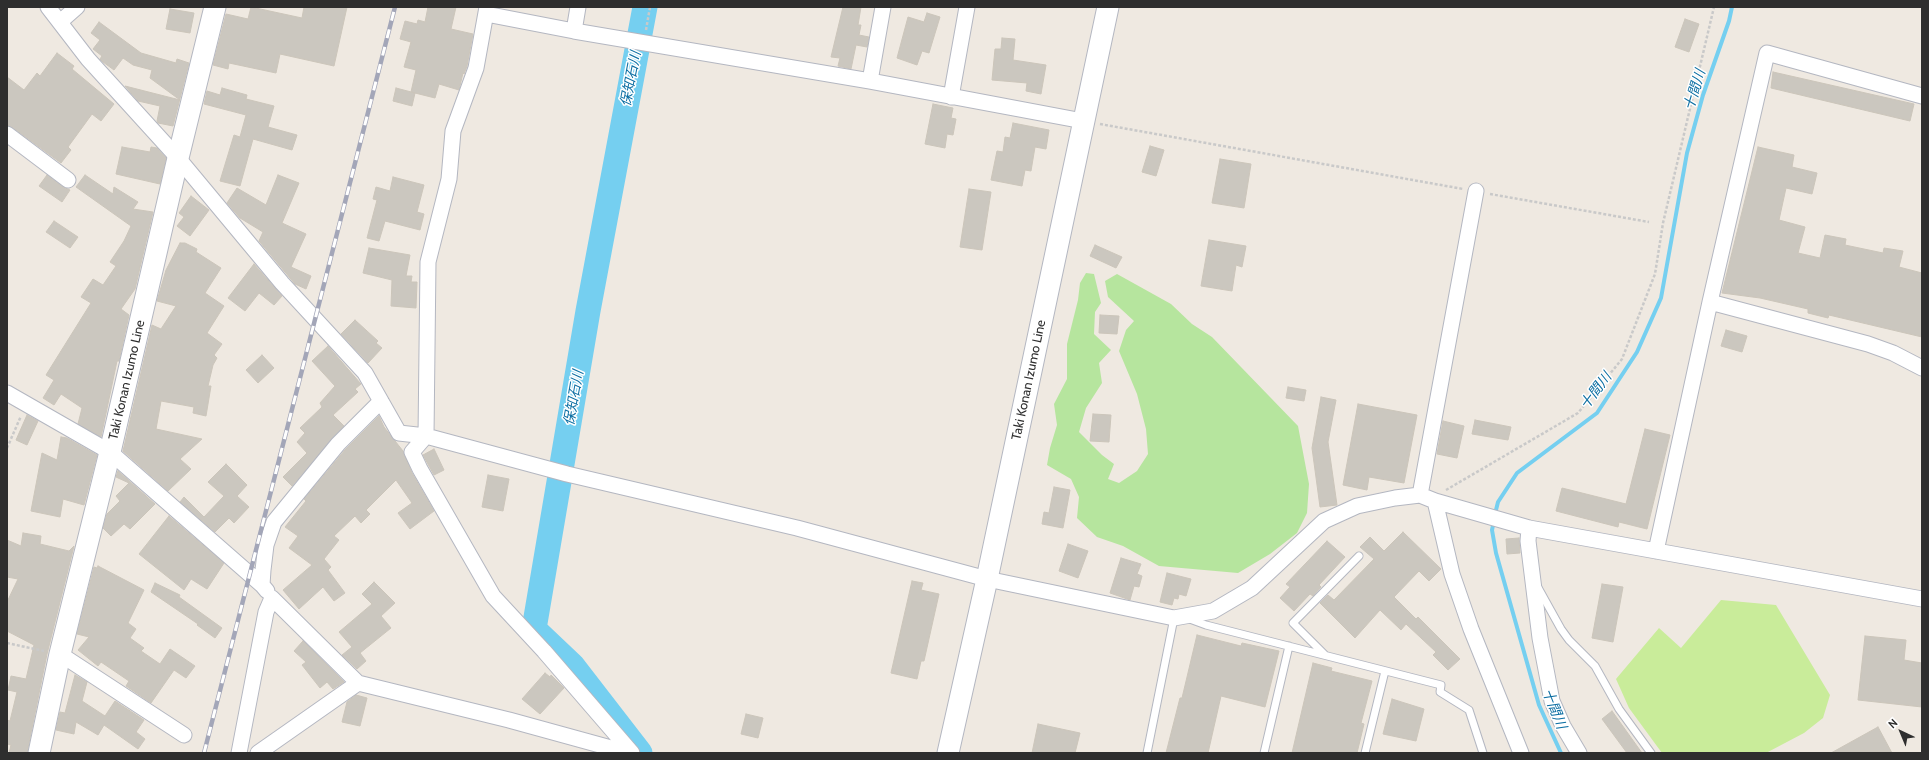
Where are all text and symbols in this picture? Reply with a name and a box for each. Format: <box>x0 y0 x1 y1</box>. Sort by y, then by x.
water label: 保知石川 <box>617 50 645 108</box>
water label: 十間川 <box>1681 67 1709 113</box>
street label: Taki Konan Izumo Line <box>1009 318 1049 442</box>
street label: Taki Konan Izumo Line <box>106 319 148 441</box>
water label: 保知石川 <box>561 369 587 427</box>
water label: 十間川 <box>1577 369 1615 413</box>
water label: 十間川 <box>1538 686 1570 732</box>
north arrow <box>1881 712 1921 752</box>
text: N <box>1885 716 1900 731</box>

